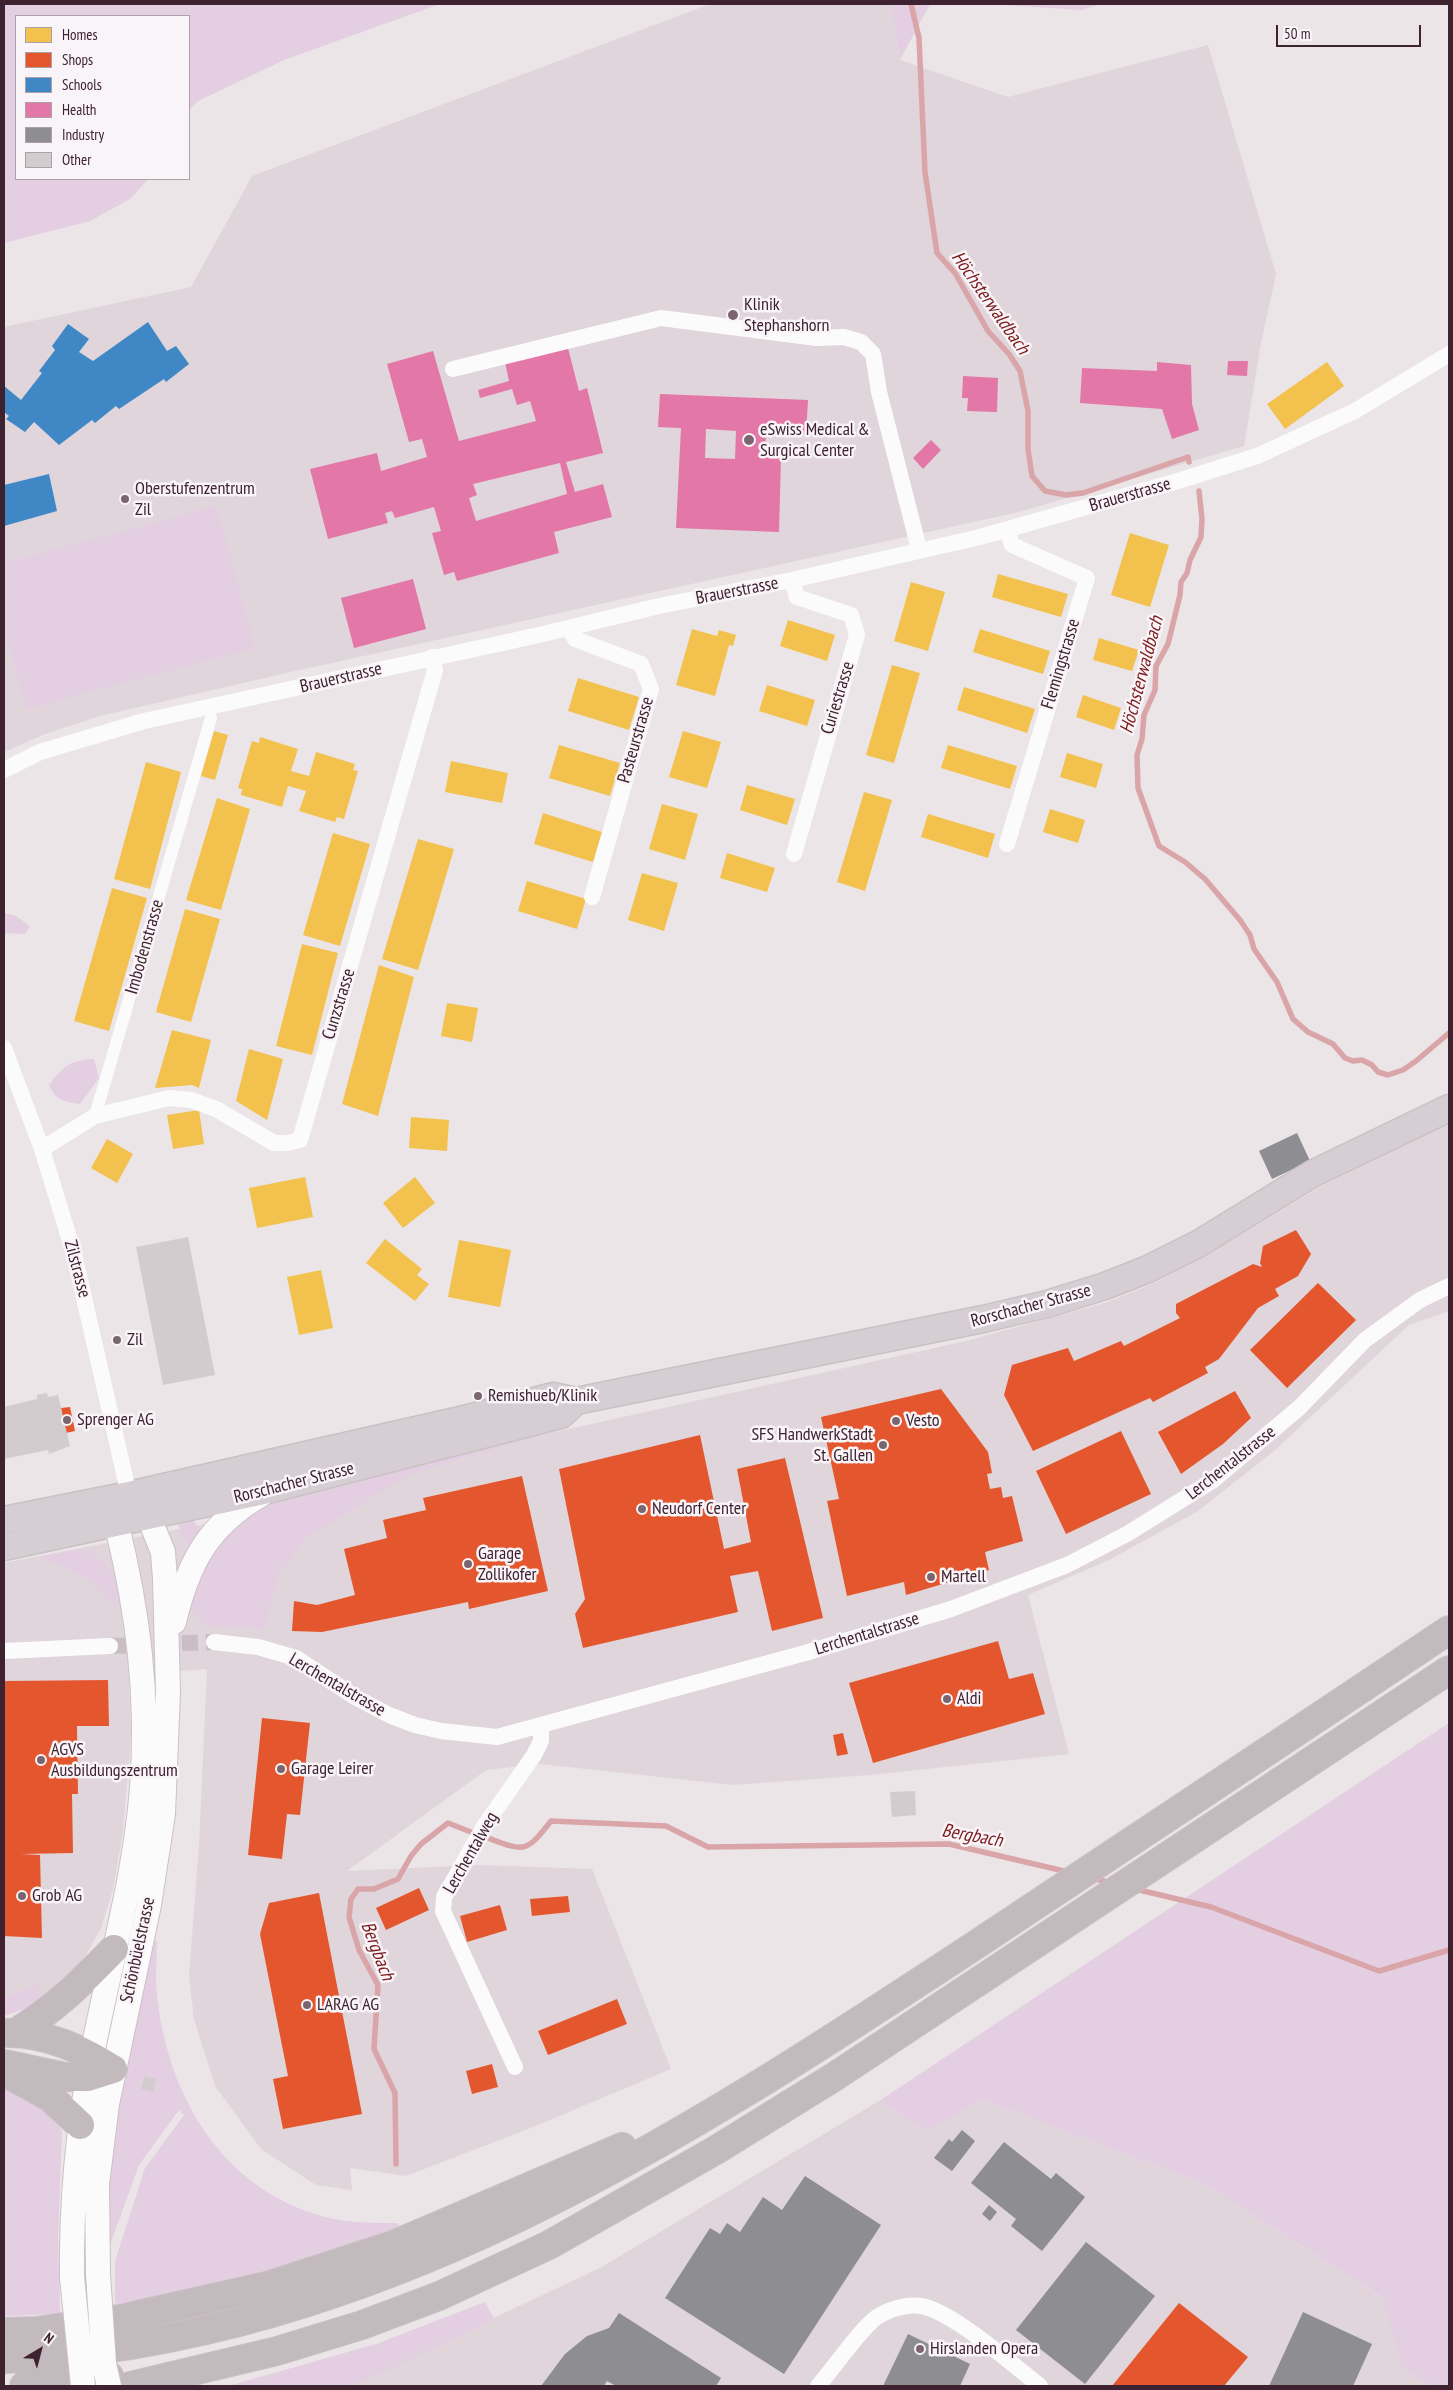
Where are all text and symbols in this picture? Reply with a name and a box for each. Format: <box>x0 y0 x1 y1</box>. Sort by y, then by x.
legend <box>15 15 190 180</box>
scale bar <box>1278 15 1423 47</box>
text: 50 m <box>1284 24 1310 43</box>
text: Homes <box>62 25 98 44</box>
text: Shops <box>62 50 93 69</box>
text: Schools <box>62 75 102 94</box>
text: Health <box>62 100 96 119</box>
text: Industry <box>62 125 104 144</box>
text: Other <box>62 150 91 169</box>
water label: Höchsterwaldbach <box>946 247 1034 359</box>
place label: Klinik Stephanshorn <box>744 294 829 336</box>
marker: Klinik Stephanshorn <box>726 308 740 322</box>
place label: eSwiss Medical & Surgical Center <box>760 419 870 462</box>
marker: eSwiss Medical & Surgical Center <box>742 433 756 447</box>
street label: Brauerstrasse <box>1087 473 1173 517</box>
place label: Oberstufenzentrum Zil <box>135 478 255 520</box>
marker: Oberstufenzentrum Zil <box>119 493 131 505</box>
street label: Brauerstrasse <box>694 572 780 610</box>
water label: Höchsterwaldbach <box>1115 614 1169 736</box>
street label: Flemingstrasse <box>1037 616 1085 712</box>
street label: Brauerstrasse <box>298 658 384 698</box>
street label: Curiestrasse <box>817 659 859 737</box>
street label: Pasteurstrasse <box>613 694 659 786</box>
street label: Imbodenstrasse <box>121 897 169 997</box>
street label: Cunzstrasse <box>318 966 360 1042</box>
street label: Zilstrasse <box>59 1238 95 1300</box>
street label: Rorschacher Strasse <box>969 1280 1093 1332</box>
place label: Zil <box>127 1329 143 1351</box>
marker: Zil <box>111 1334 123 1346</box>
place label: Remishueb/Klinik <box>488 1385 597 1407</box>
marker: Remishueb/Klinik <box>472 1390 484 1402</box>
place label: Sprenger AG <box>77 1409 154 1431</box>
place label: Vesto <box>906 1410 940 1432</box>
marker: Sprenger AG <box>61 1414 73 1426</box>
marker: Vesto <box>890 1415 902 1427</box>
street label: Lerchentalstrasse <box>1182 1421 1280 1505</box>
place label: SFS HandwerkStadt St. Gallen <box>751 1424 873 1466</box>
marker: SFS HandwerkStadt St. Gallen <box>877 1439 889 1451</box>
street label: Rorschacher Strasse <box>232 1458 356 1508</box>
place label: Neudorf Center <box>652 1498 746 1520</box>
marker: Neudorf Center <box>636 1503 648 1515</box>
place label: Garage Zollikofer <box>478 1543 537 1586</box>
marker: Garage Zollikofer <box>462 1558 474 1570</box>
place label: Martell <box>941 1566 986 1588</box>
marker: Martell <box>925 1571 937 1583</box>
street label: Lerchentalstrasse <box>812 1608 922 1660</box>
street label: Lerchentalstrasse <box>285 1649 389 1721</box>
place label: Aldi <box>957 1688 981 1710</box>
marker: Aldi <box>941 1693 953 1705</box>
place label: AGVS Ausbildungszentrum <box>51 1739 178 1782</box>
marker: AGVS Ausbildungszentrum <box>35 1754 47 1766</box>
place label: Garage Leirer <box>291 1758 374 1780</box>
marker: Garage Leirer <box>275 1763 287 1775</box>
street label: Lerchentalweg <box>439 1808 503 1898</box>
water label: Bergbach <box>940 1819 1004 1853</box>
place label: Grob AG <box>32 1885 82 1907</box>
marker: Grob AG <box>16 1890 28 1902</box>
street label: Schönbüelstrasse <box>116 1895 160 2005</box>
water label: Bergbach <box>355 1918 399 1984</box>
place label: LARAG AG <box>317 1994 379 2016</box>
marker: LARAG AG <box>301 1999 313 2011</box>
north arrow <box>15 2325 65 2375</box>
text: N <box>41 2329 57 2347</box>
place label: Hirslanden Opera <box>930 2338 1038 2360</box>
marker: Hirslanden Opera <box>914 2343 926 2355</box>

